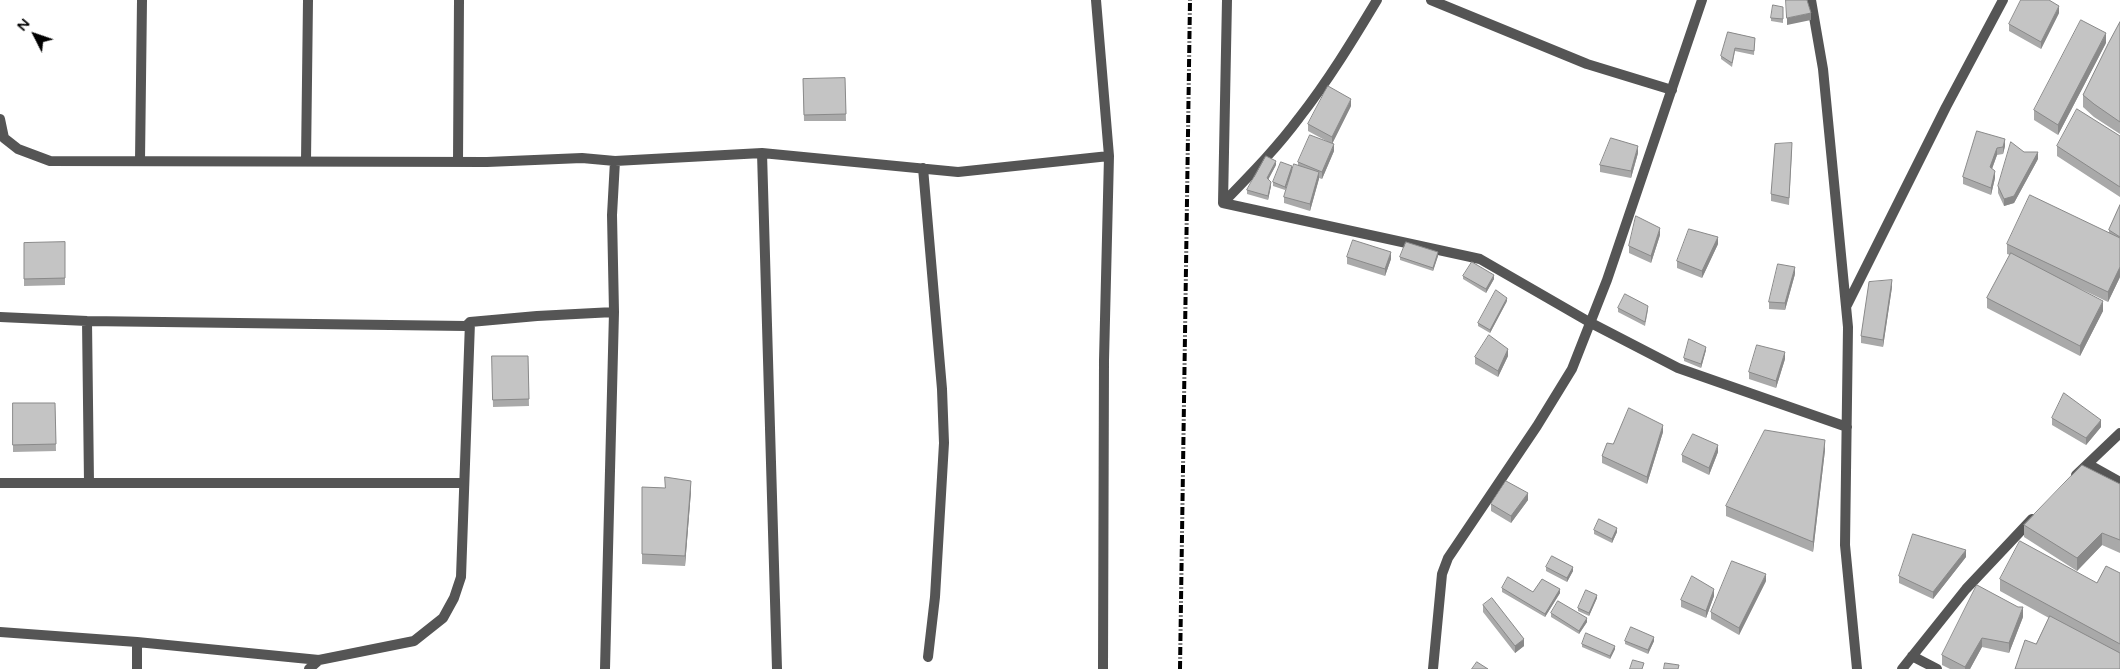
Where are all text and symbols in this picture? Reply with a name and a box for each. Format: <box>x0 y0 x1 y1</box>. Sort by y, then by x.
north arrow <box>10 10 60 60</box>
text: N <box>13 15 33 35</box>

